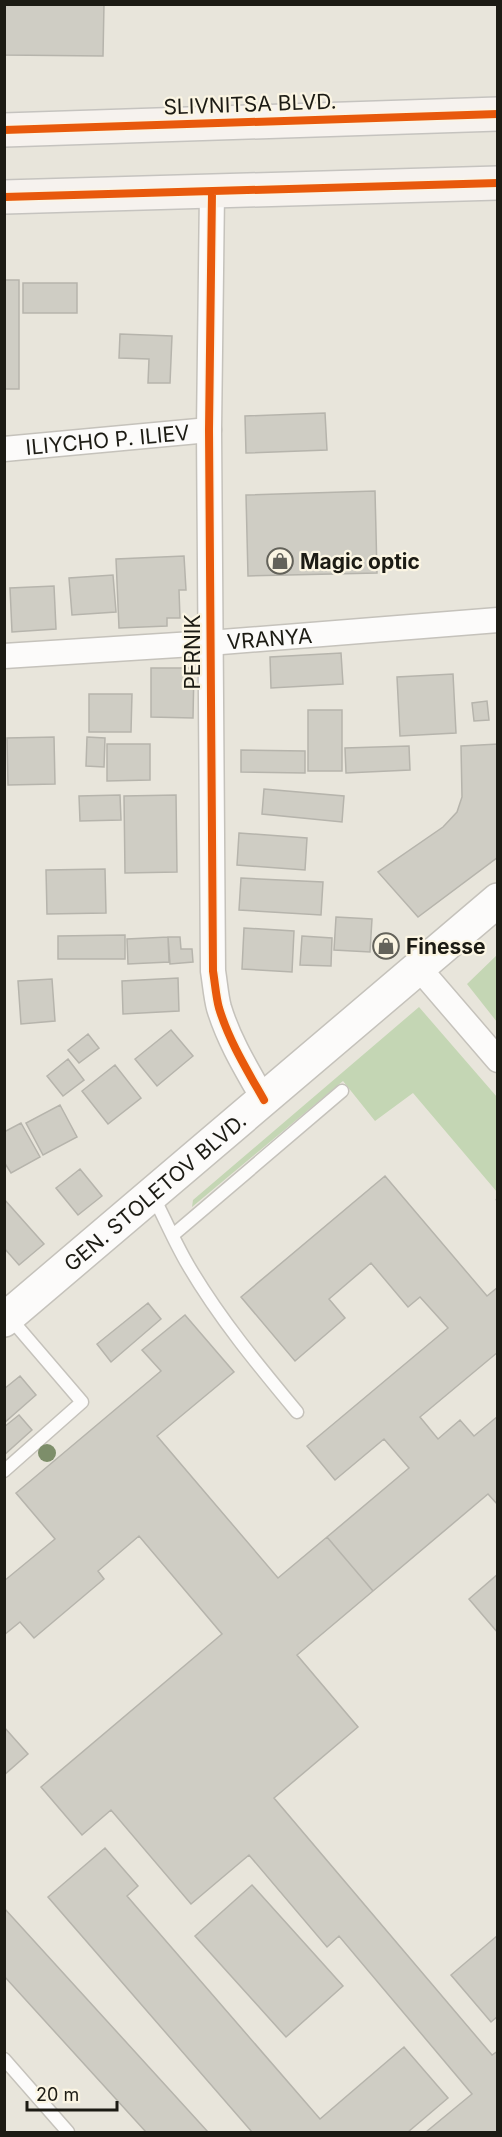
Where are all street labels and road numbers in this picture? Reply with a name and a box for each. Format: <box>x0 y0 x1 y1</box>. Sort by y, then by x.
street label: SLIVNITSA BLVD. <box>163 88 337 120</box>
street label: ILIYCHO P. ILIEV <box>24 419 191 459</box>
street label: PERNIK <box>180 614 205 690</box>
street label: VRANYA <box>226 622 313 654</box>
street label: GEN. STOLETOV BLVD. <box>59 1107 251 1276</box>

